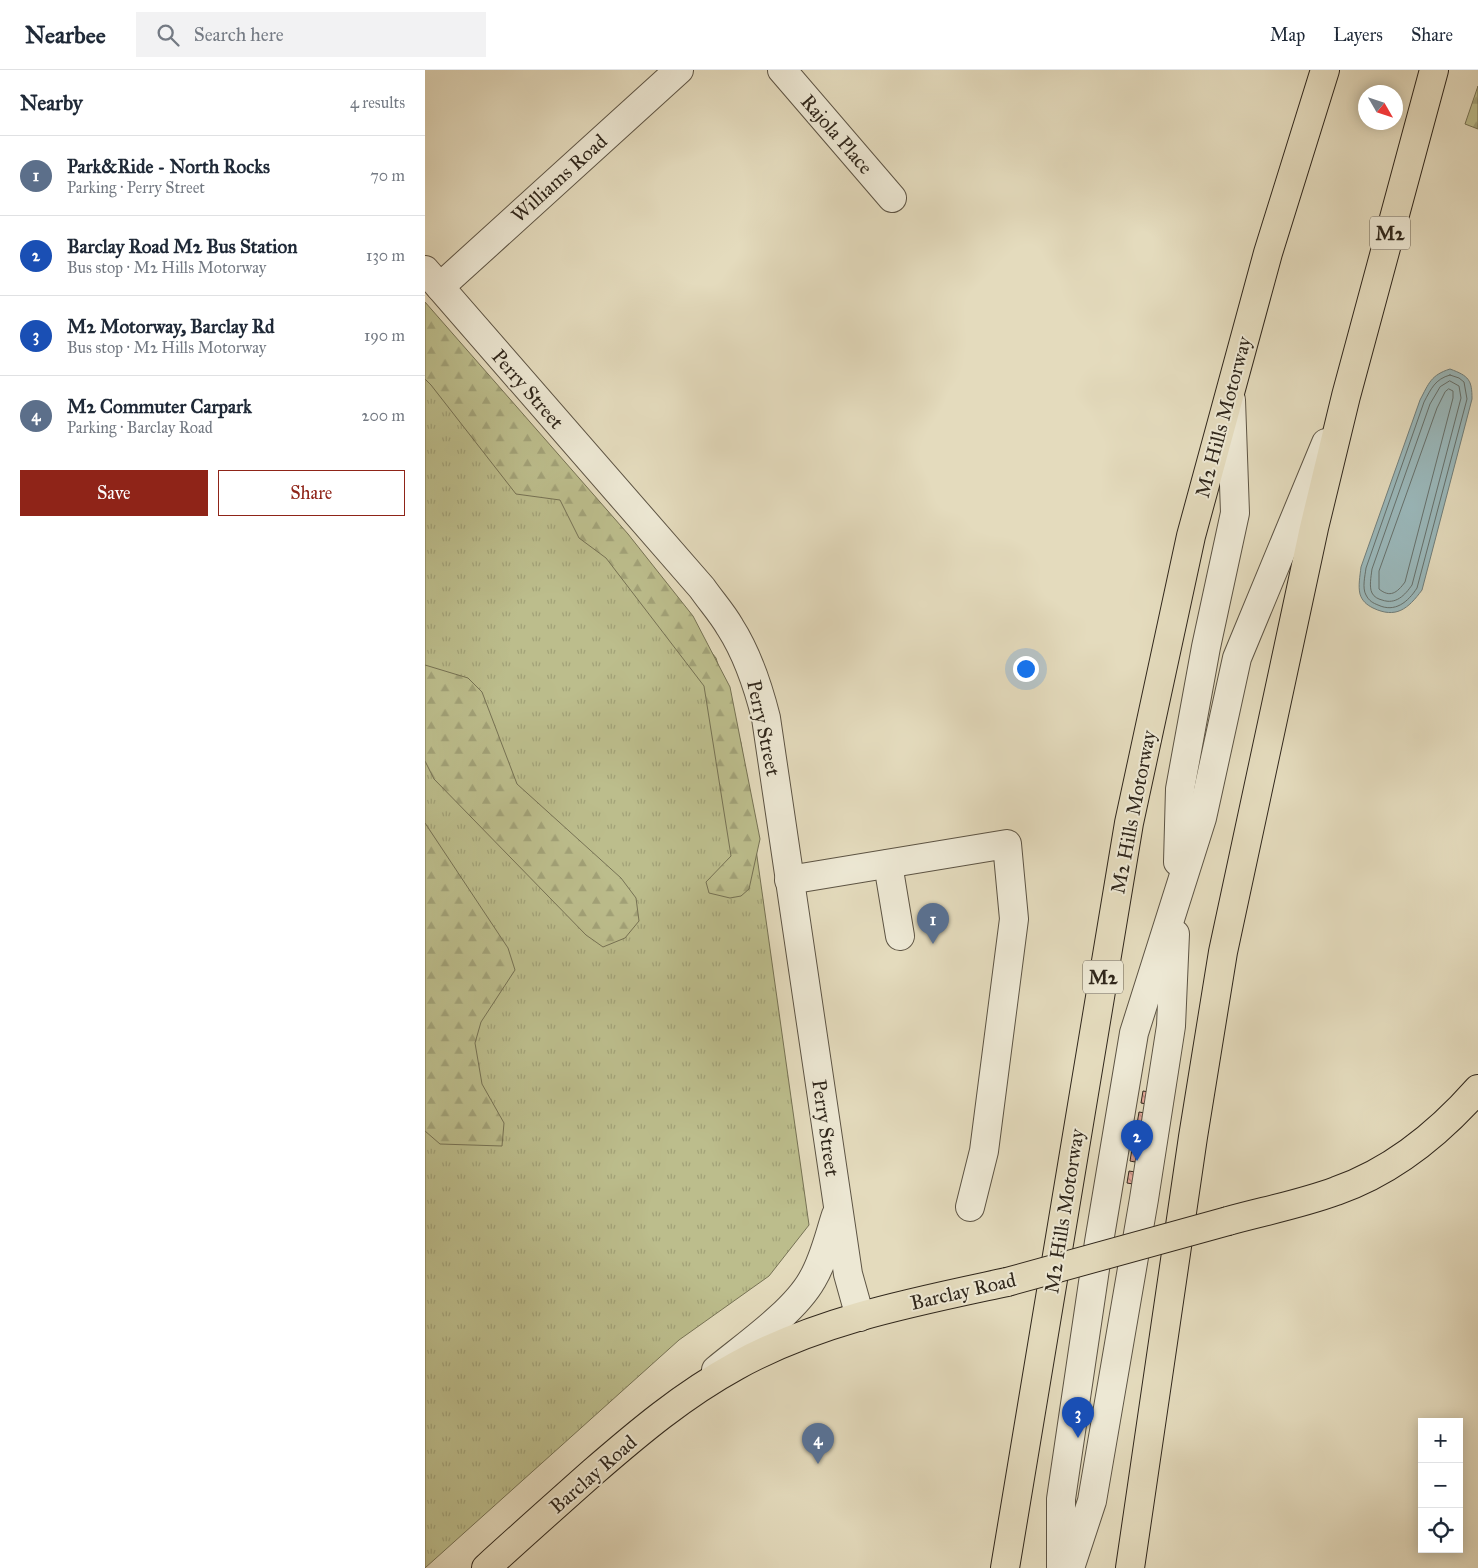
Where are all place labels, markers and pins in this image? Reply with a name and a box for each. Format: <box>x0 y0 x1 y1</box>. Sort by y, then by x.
pin: 1 <box>917 903 949 944</box>
pin: 2 <box>1121 1120 1153 1161</box>
pin: 3 <box>1062 1397 1094 1438</box>
pin: 4 <box>802 1423 834 1464</box>

